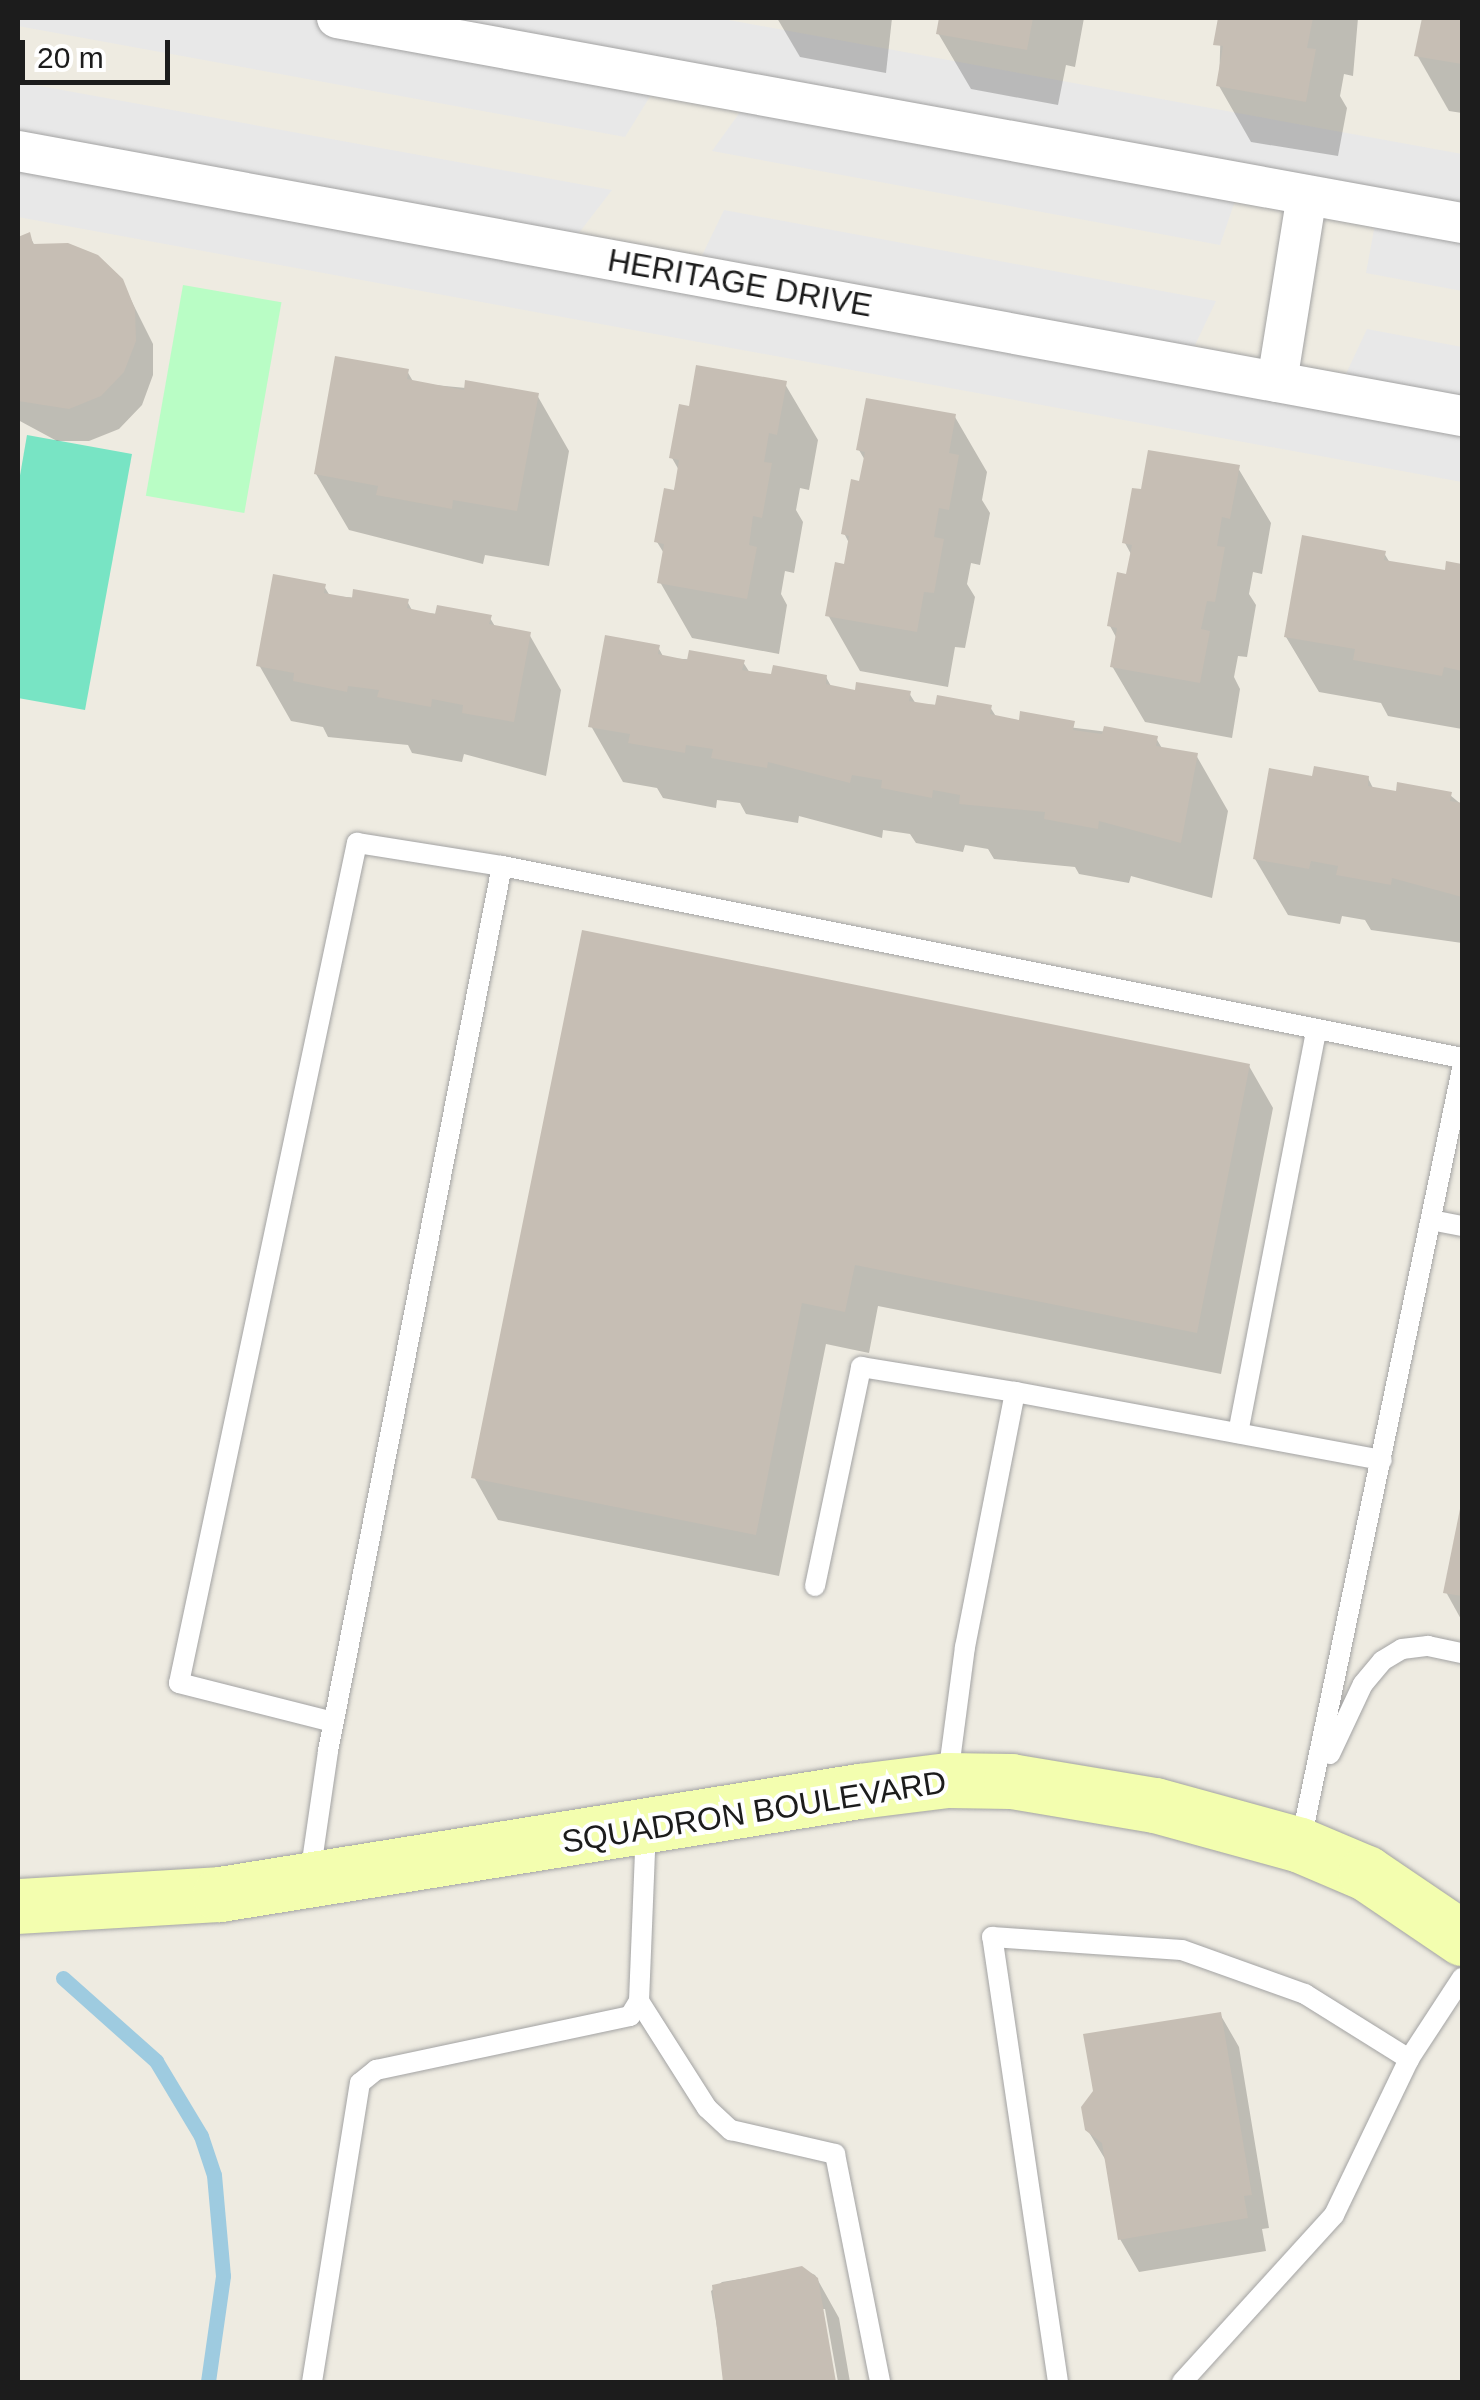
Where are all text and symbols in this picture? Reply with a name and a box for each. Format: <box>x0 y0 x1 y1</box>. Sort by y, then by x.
scale bar <box>25 20 175 82</box>
text: 20 m <box>37 41 104 74</box>
street label: HERITAGE DRIVE <box>605 241 875 325</box>
street label: SQUADRON BOULEVARD <box>559 1763 949 1861</box>

